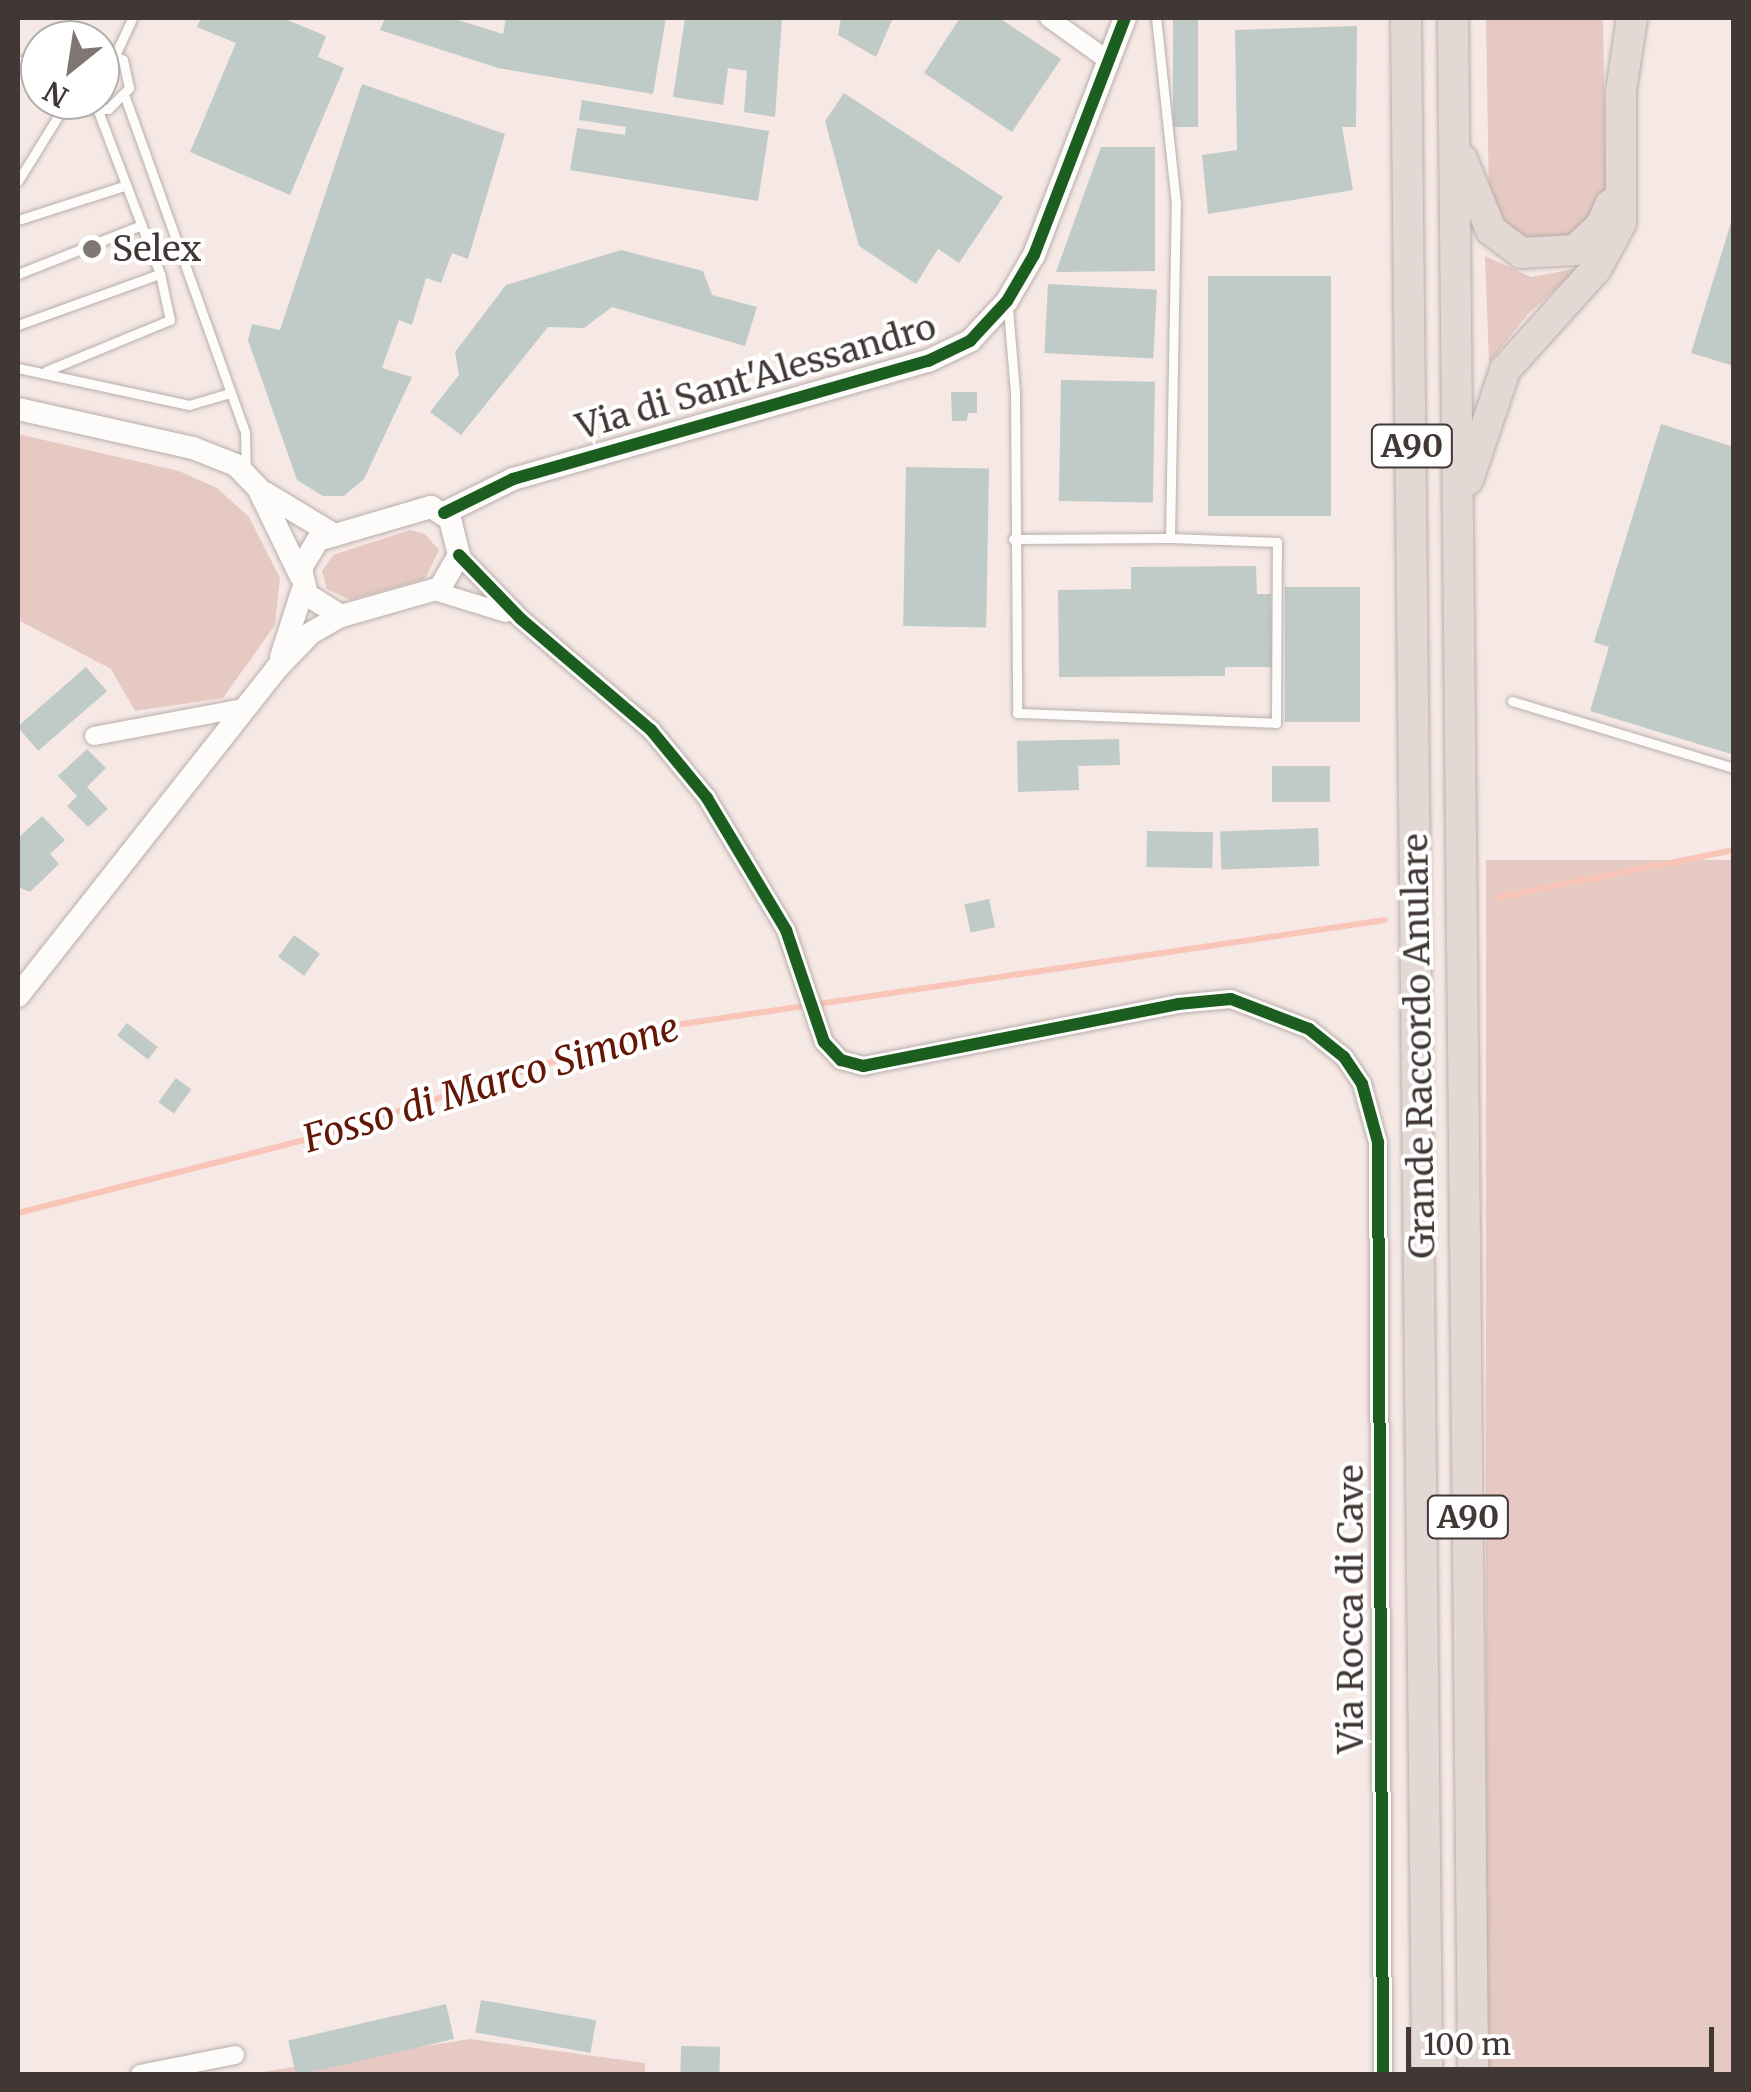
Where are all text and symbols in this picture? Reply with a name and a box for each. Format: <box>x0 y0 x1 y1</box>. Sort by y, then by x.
north arrow <box>20 20 120 120</box>
text: N <box>37 73 75 115</box>
place label: Selex <box>112 228 201 270</box>
marker: Selex <box>81 238 103 260</box>
street label: Via di Sant'Alessandro <box>572 306 940 448</box>
road number: A90 <box>1370 419 1454 473</box>
street label: Grande Raccordo Anulare <box>1394 833 1444 1259</box>
water label: Fosso di Marco Simone <box>298 1004 684 1162</box>
street label: Via Rocca di Cave <box>1330 1464 1372 1754</box>
road number: A90 <box>1426 1490 1510 1544</box>
scale bar <box>1411 2007 1718 2069</box>
text: 100 m <box>1423 2025 1511 2063</box>

